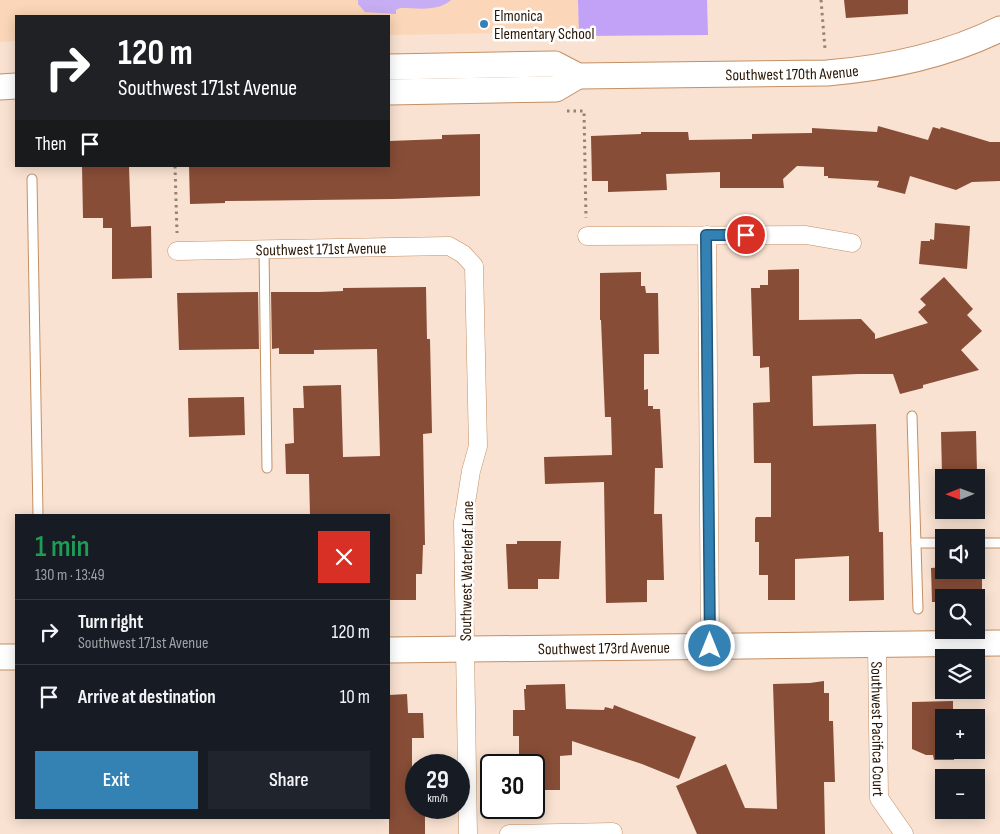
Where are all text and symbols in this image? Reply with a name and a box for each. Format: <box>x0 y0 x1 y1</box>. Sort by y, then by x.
place label: Elmonica Elementary School <box>494 7 594 44</box>
marker: Elmonica Elementary School <box>478 18 490 30</box>
text: 120 m <box>118 32 193 75</box>
icon: right <box>35 35 100 100</box>
street label: Southwest 170th Avenue <box>725 62 860 85</box>
text: Southwest 171st Avenue <box>118 75 297 102</box>
icon: arrive <box>76 130 104 158</box>
text: Then <box>35 133 66 156</box>
pin <box>725 214 767 256</box>
icon: arrive <box>732 221 760 249</box>
street label: Southwest 171st Avenue <box>256 239 386 261</box>
north arrow <box>935 469 985 519</box>
map controls <box>935 469 985 819</box>
street label: Southwest Waterleaf Lane <box>457 501 478 641</box>
text: 1 min <box>35 529 90 565</box>
button: sound <box>935 529 985 579</box>
button: close <box>318 531 370 583</box>
text: 130 m · 13:49 <box>35 566 105 585</box>
button: search <box>935 589 985 639</box>
text: Turn right <box>78 611 143 634</box>
icon: right <box>35 618 63 646</box>
position arrow <box>683 619 735 671</box>
text: 120 m <box>332 621 370 644</box>
text: Southwest 171st Avenue <box>78 634 208 653</box>
street label: Southwest 173rd Avenue <box>538 639 670 659</box>
button: layers <box>935 649 985 699</box>
street label: Southwest Pacifica Court <box>866 661 887 797</box>
icon: arrive <box>35 683 63 711</box>
text: Arrive at destination <box>78 686 216 709</box>
text: 10 m <box>340 686 370 709</box>
button: + <box>935 709 985 759</box>
button: Exit <box>35 751 198 809</box>
button: Share <box>208 751 370 809</box>
speed limit sign: 30 <box>480 754 545 819</box>
text: 29 <box>426 765 449 796</box>
button: − <box>935 769 985 819</box>
text: km/h <box>427 791 448 806</box>

